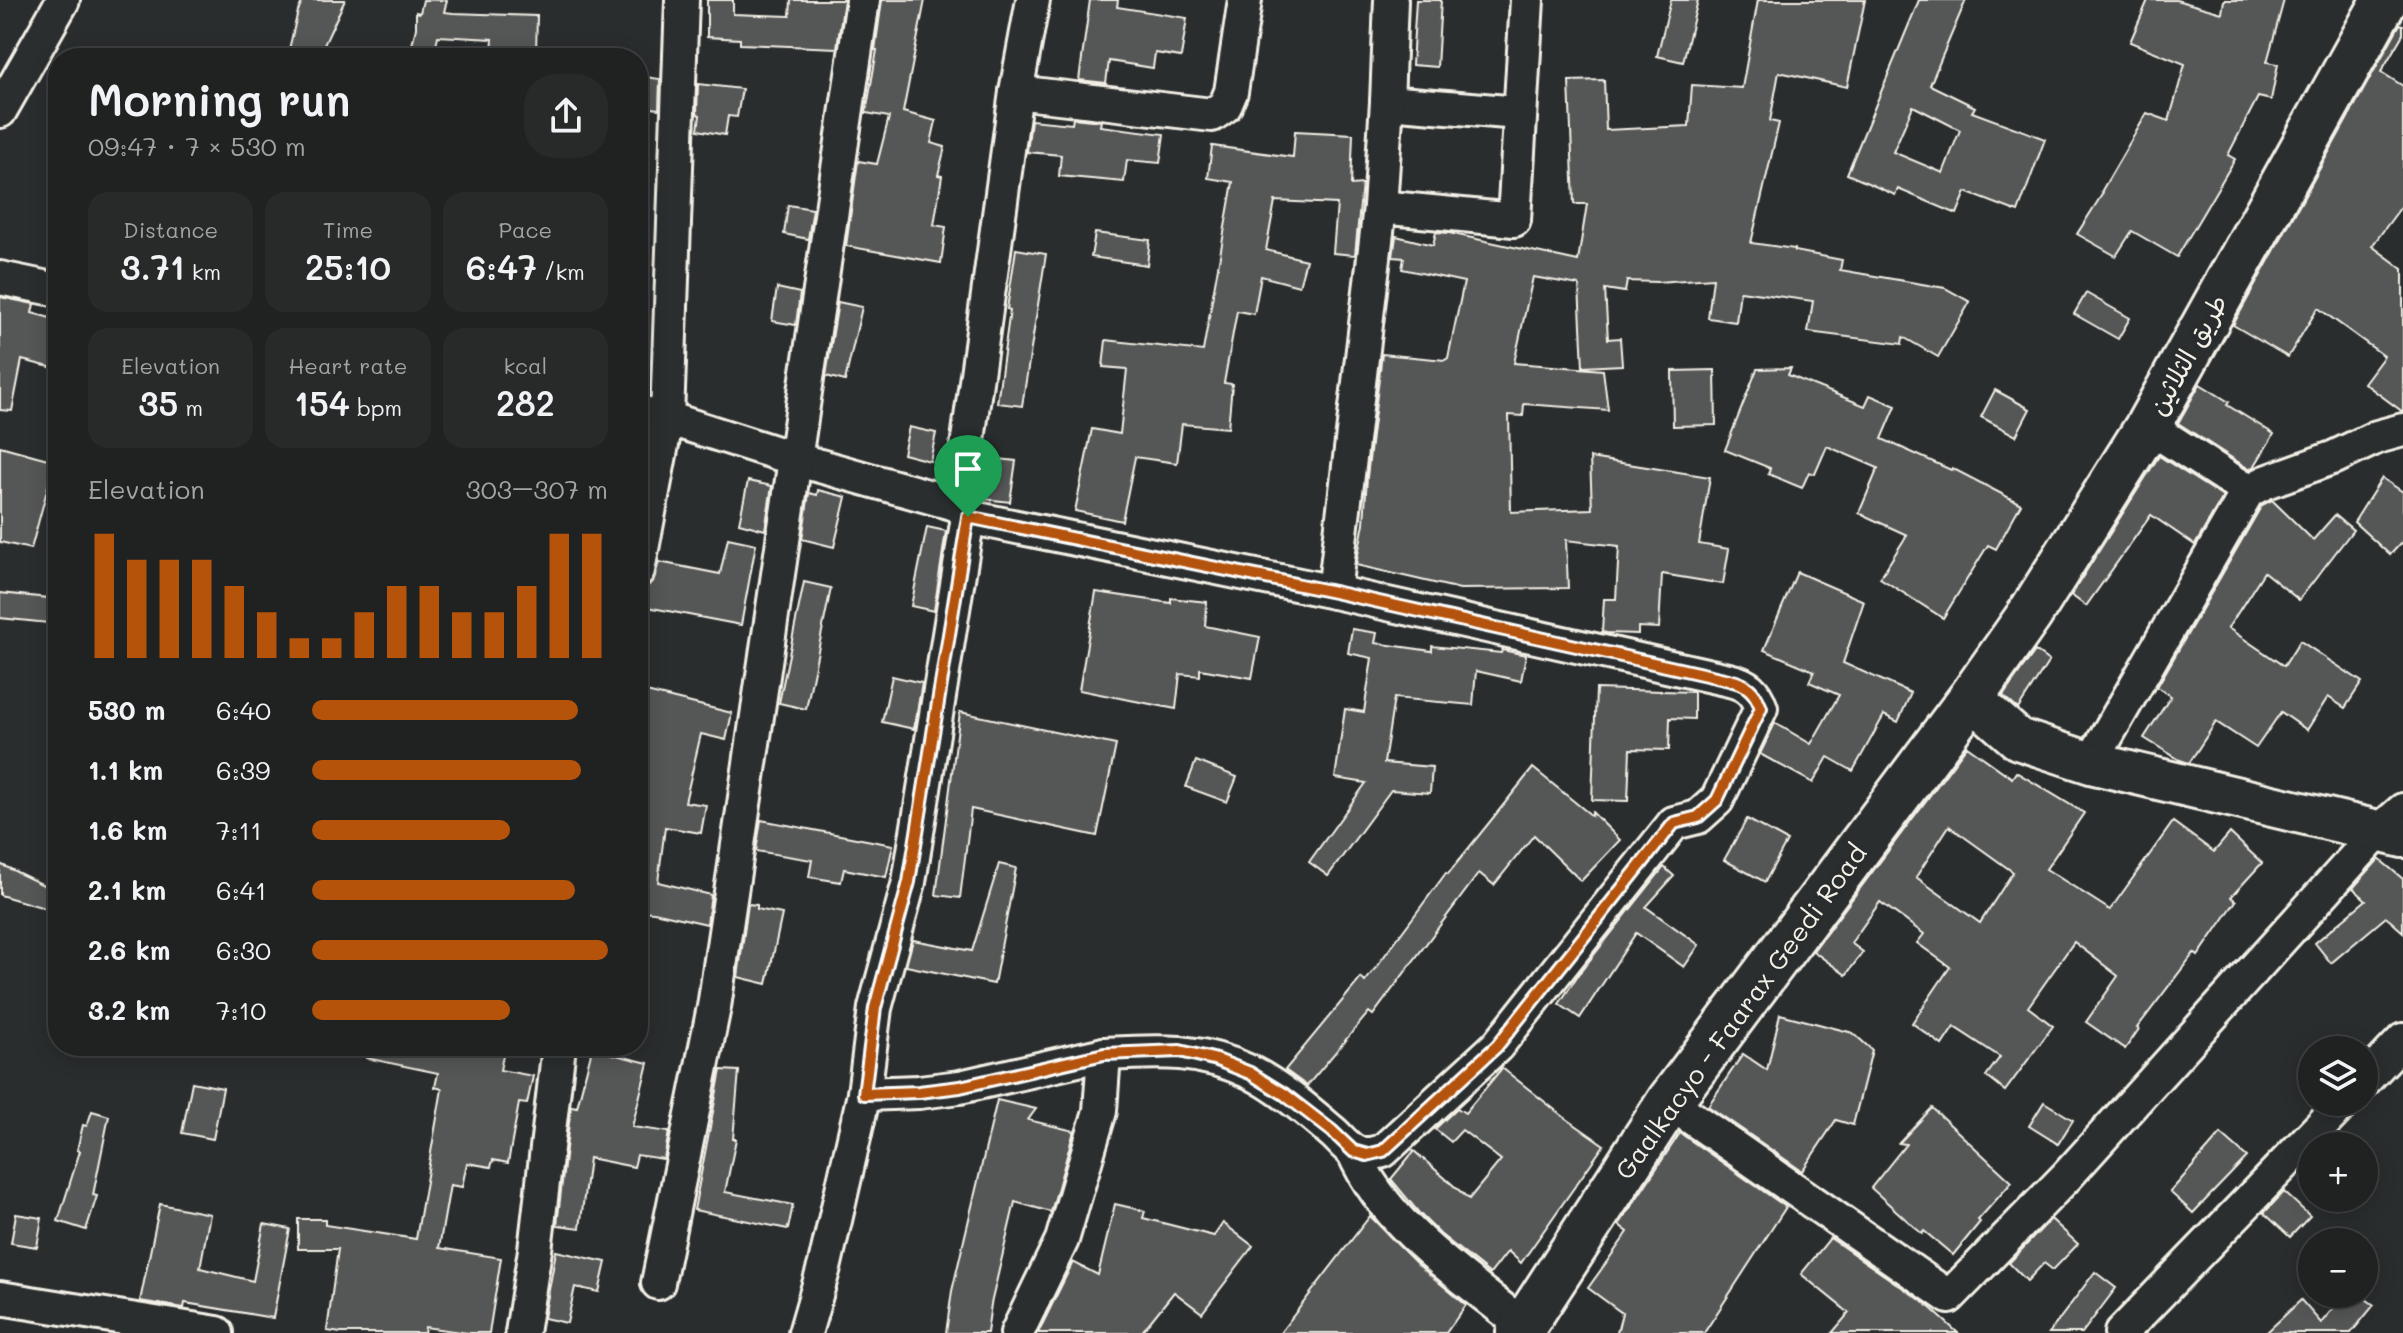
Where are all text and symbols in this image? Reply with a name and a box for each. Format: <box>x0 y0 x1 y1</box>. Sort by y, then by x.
text: Morning run <box>88 70 351 127</box>
button: share <box>524 74 608 158</box>
text: 09:47 · 7 × 530 m <box>88 129 306 163</box>
text: Distance <box>123 215 218 244</box>
text: Time <box>323 215 373 244</box>
text: Pace <box>498 215 552 244</box>
text: 3.71 <box>120 244 185 289</box>
text: 25:10 <box>305 244 391 289</box>
text: 6:47 <box>466 244 537 289</box>
text: km <box>185 257 221 286</box>
text: /km <box>537 257 585 286</box>
street label: طريق الثلاثين <box>2140 288 2234 421</box>
text: Elevation <box>121 351 220 380</box>
text: Heart rate <box>289 351 407 380</box>
text: kcal <box>503 351 547 380</box>
text: 35 <box>138 380 178 425</box>
text: 154 <box>294 380 350 425</box>
text: 282 <box>496 380 555 425</box>
text: m <box>178 393 203 422</box>
text: bpm <box>350 393 402 422</box>
pin <box>934 435 1002 517</box>
icon: arrive <box>946 447 990 491</box>
text: Elevation <box>88 472 205 506</box>
text: 303–307 m <box>465 472 608 506</box>
text: 530 m <box>88 693 166 727</box>
text: 6:40 <box>216 693 271 727</box>
text: 1.1 km <box>88 753 163 787</box>
text: 6:39 <box>216 753 270 787</box>
text: 1.6 km <box>88 813 167 847</box>
text: 7:11 <box>216 813 262 847</box>
street label: Gaalkacyo - Faarax Geedi Road <box>1607 837 1873 1186</box>
text: 2.1 km <box>88 873 166 907</box>
text: 6:41 <box>216 873 267 907</box>
text: 2.6 km <box>88 933 170 967</box>
text: 6:30 <box>216 933 271 967</box>
text: 3.2 km <box>88 993 170 1027</box>
text: 7:10 <box>216 993 266 1027</box>
map controls <box>2298 1036 2378 1308</box>
button: layers <box>2298 1036 2378 1116</box>
button: + <box>2298 1132 2378 1212</box>
button: − <box>2298 1228 2378 1308</box>

